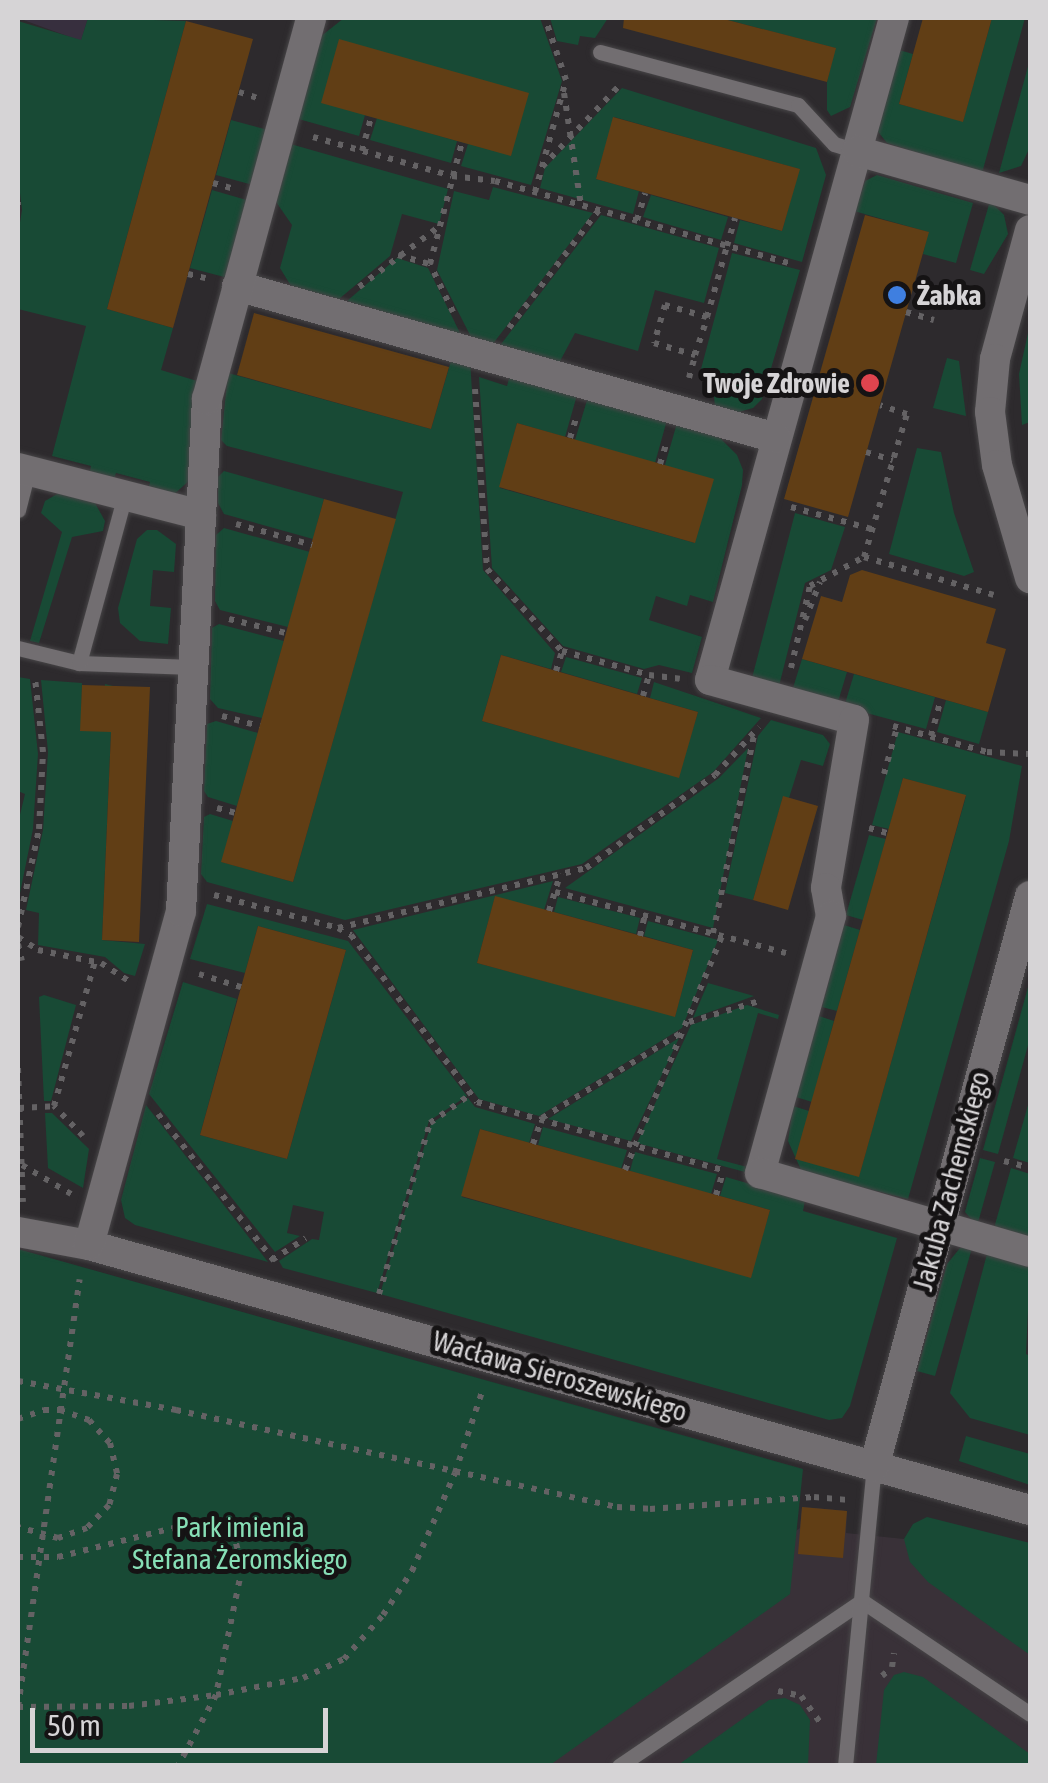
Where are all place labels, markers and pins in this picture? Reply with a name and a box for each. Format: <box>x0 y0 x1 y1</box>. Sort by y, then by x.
place label: Żabka <box>917 278 981 312</box>
marker: Żabka <box>886 284 908 306</box>
place label: Twoje Zdrowie <box>703 366 850 400</box>
marker: Twoje Zdrowie <box>859 372 881 394</box>

